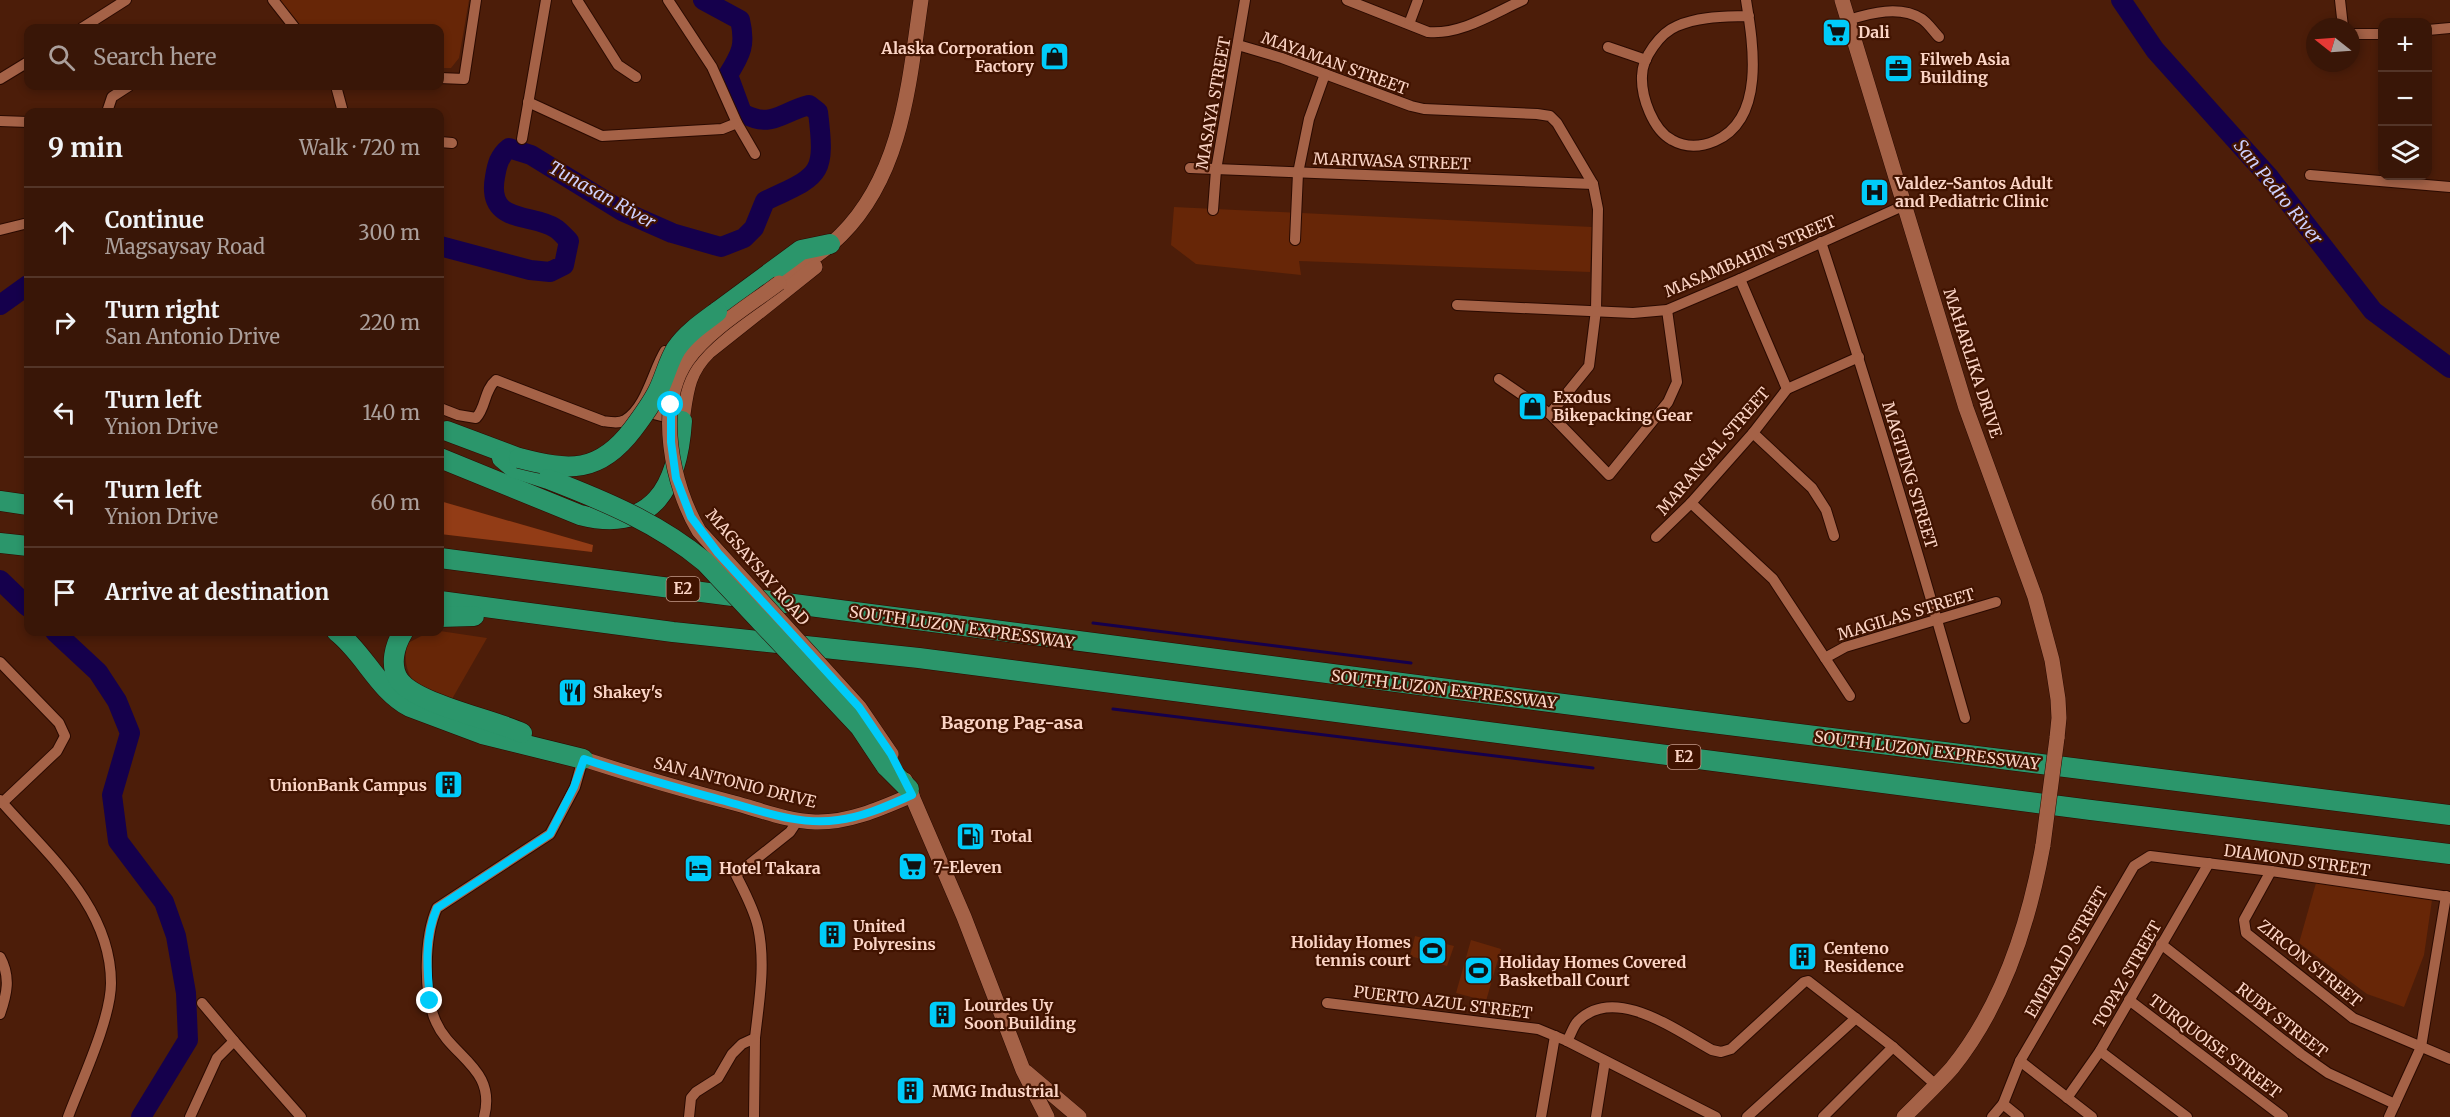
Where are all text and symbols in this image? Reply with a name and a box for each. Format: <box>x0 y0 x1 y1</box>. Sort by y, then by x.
supermarket icon: Dali <box>1821 16 1853 48</box>
north arrow <box>2306 18 2360 72</box>
map controls <box>2378 18 2432 180</box>
button: + <box>2378 18 2432 72</box>
place label: Dali <box>1858 22 1890 42</box>
search box <box>24 24 444 90</box>
street label: MAYAMAN STREET <box>1259 27 1411 99</box>
street label: MASAYA STREET <box>1191 35 1235 171</box>
place label: Alaska Corporation Factory <box>880 38 1035 76</box>
icon: search <box>45 41 78 74</box>
shop icon: Alaska Corporation Factory <box>1039 41 1071 73</box>
text: Search here <box>93 43 216 71</box>
place label: Filweb Asia Building <box>1920 49 2010 87</box>
office icon: Filweb Asia Building <box>1883 52 1915 84</box>
button: − <box>2378 72 2432 126</box>
button: layers <box>2378 126 2432 180</box>
text: 9 min <box>48 131 123 164</box>
water label: San Pedro River <box>2229 134 2328 249</box>
text: Walk · 720 m <box>299 135 420 160</box>
street label: MARIWASA STREET <box>1313 148 1471 174</box>
water label: Tunasan River <box>545 156 660 234</box>
place label: Valdez-Santos Adult and Pediatric Clinic <box>1894 173 2053 211</box>
hospital icon: Valdez-Santos Adult and Pediatric Clinic <box>1858 176 1890 208</box>
text: Continue <box>105 206 204 234</box>
street label: MASAMBAHIN STREET <box>1661 211 1839 301</box>
icon: ahead <box>48 216 81 249</box>
text: 300 m <box>358 220 420 245</box>
text: Magsaysay Road <box>105 234 265 259</box>
street label: MAHARLIKA DRIVE <box>1939 286 2007 441</box>
text: Turn right <box>105 296 219 324</box>
icon: right <box>48 306 81 339</box>
text: 220 m <box>360 310 420 335</box>
text: San Antonio Drive <box>105 324 280 349</box>
street label: MARANGAL STREET <box>1652 383 1774 519</box>
text: Turn left <box>105 386 202 414</box>
place label: Exodus Bikepacking Gear <box>1553 387 1693 425</box>
shop icon: Exodus Bikepacking Gear <box>1516 390 1548 422</box>
route start <box>657 391 683 417</box>
icon: left <box>48 396 81 429</box>
street label: MAGITING STREET <box>1878 399 1942 551</box>
text: 140 m <box>363 400 420 425</box>
text: Ynion Drive <box>105 414 218 439</box>
text: Turn left <box>105 476 202 504</box>
icon: left <box>48 486 81 519</box>
text: 60 m <box>370 490 420 515</box>
text: Ynion Drive <box>105 504 218 529</box>
street label: MAGSAYSAY ROAD <box>702 505 814 629</box>
icon: arrive <box>48 576 81 609</box>
road number: E2 <box>666 577 700 601</box>
text: Arrive at destination <box>105 578 329 606</box>
street label: MAGILAS STREET <box>1835 584 1977 644</box>
street label: SOUTH LUZON EXPRESSWAY <box>848 601 1077 653</box>
street label: SOUTH LUZON EXPRESSWAY <box>1330 665 1559 713</box>
restaurant icon: Shakey's <box>556 676 588 708</box>
place label: Shakey's <box>593 682 663 702</box>
district label: Bagong Pag-asa <box>941 711 1083 734</box>
street label: SOUTH LUZON EXPRESSWAY <box>1813 726 2042 774</box>
road number: E2 <box>1668 745 1700 769</box>
street label: SAN ANTONIO DRIVE <box>652 752 819 812</box>
building icon: UnionBank Campus <box>432 769 464 801</box>
place label: UnionBank Campus <box>270 775 427 795</box>
fuel station icon: Total <box>954 820 986 852</box>
place label: Total <box>991 826 1032 846</box>
street label: DIAMOND STREET <box>2223 840 2371 880</box>
supermarket icon: 7-Eleven <box>896 851 928 883</box>
hotel icon: Hotel Takara <box>682 852 714 884</box>
place label: 7-Eleven <box>933 857 1002 877</box>
place label: Hotel Takara <box>719 858 821 878</box>
street label: EMERALD STREET <box>2020 883 2112 1021</box>
street label: ZIRCON STREET <box>2254 915 2366 1011</box>
place label: United Polyresins <box>853 916 936 954</box>
street label: TOPAZ STREET <box>2088 917 2166 1031</box>
building icon: United Polyresins <box>816 919 848 951</box>
place label: Holiday Homes tennis court <box>1291 932 1412 970</box>
sports icon: Holiday Homes tennis court <box>1416 935 1448 967</box>
place label: Centeno Residence <box>1824 938 1904 976</box>
building icon: Centeno Residence <box>1787 941 1819 973</box>
place label: Holiday Homes Covered Basketball Court <box>1499 952 1687 990</box>
sports icon: Holiday Homes Covered Basketball Court <box>1462 955 1494 987</box>
street label: RUBY STREET <box>2233 978 2331 1062</box>
street label: PUERTO AZUL STREET <box>1352 981 1534 1023</box>
route end <box>416 987 442 1013</box>
street label: TURQUOISE STREET <box>2145 990 2285 1102</box>
place label: Lourdes Uy Soon Building <box>964 995 1076 1033</box>
building icon: Lourdes Uy Soon Building <box>927 998 959 1030</box>
building icon: MMG Industrial <box>895 1075 927 1107</box>
place label: MMG Industrial <box>932 1081 1059 1101</box>

